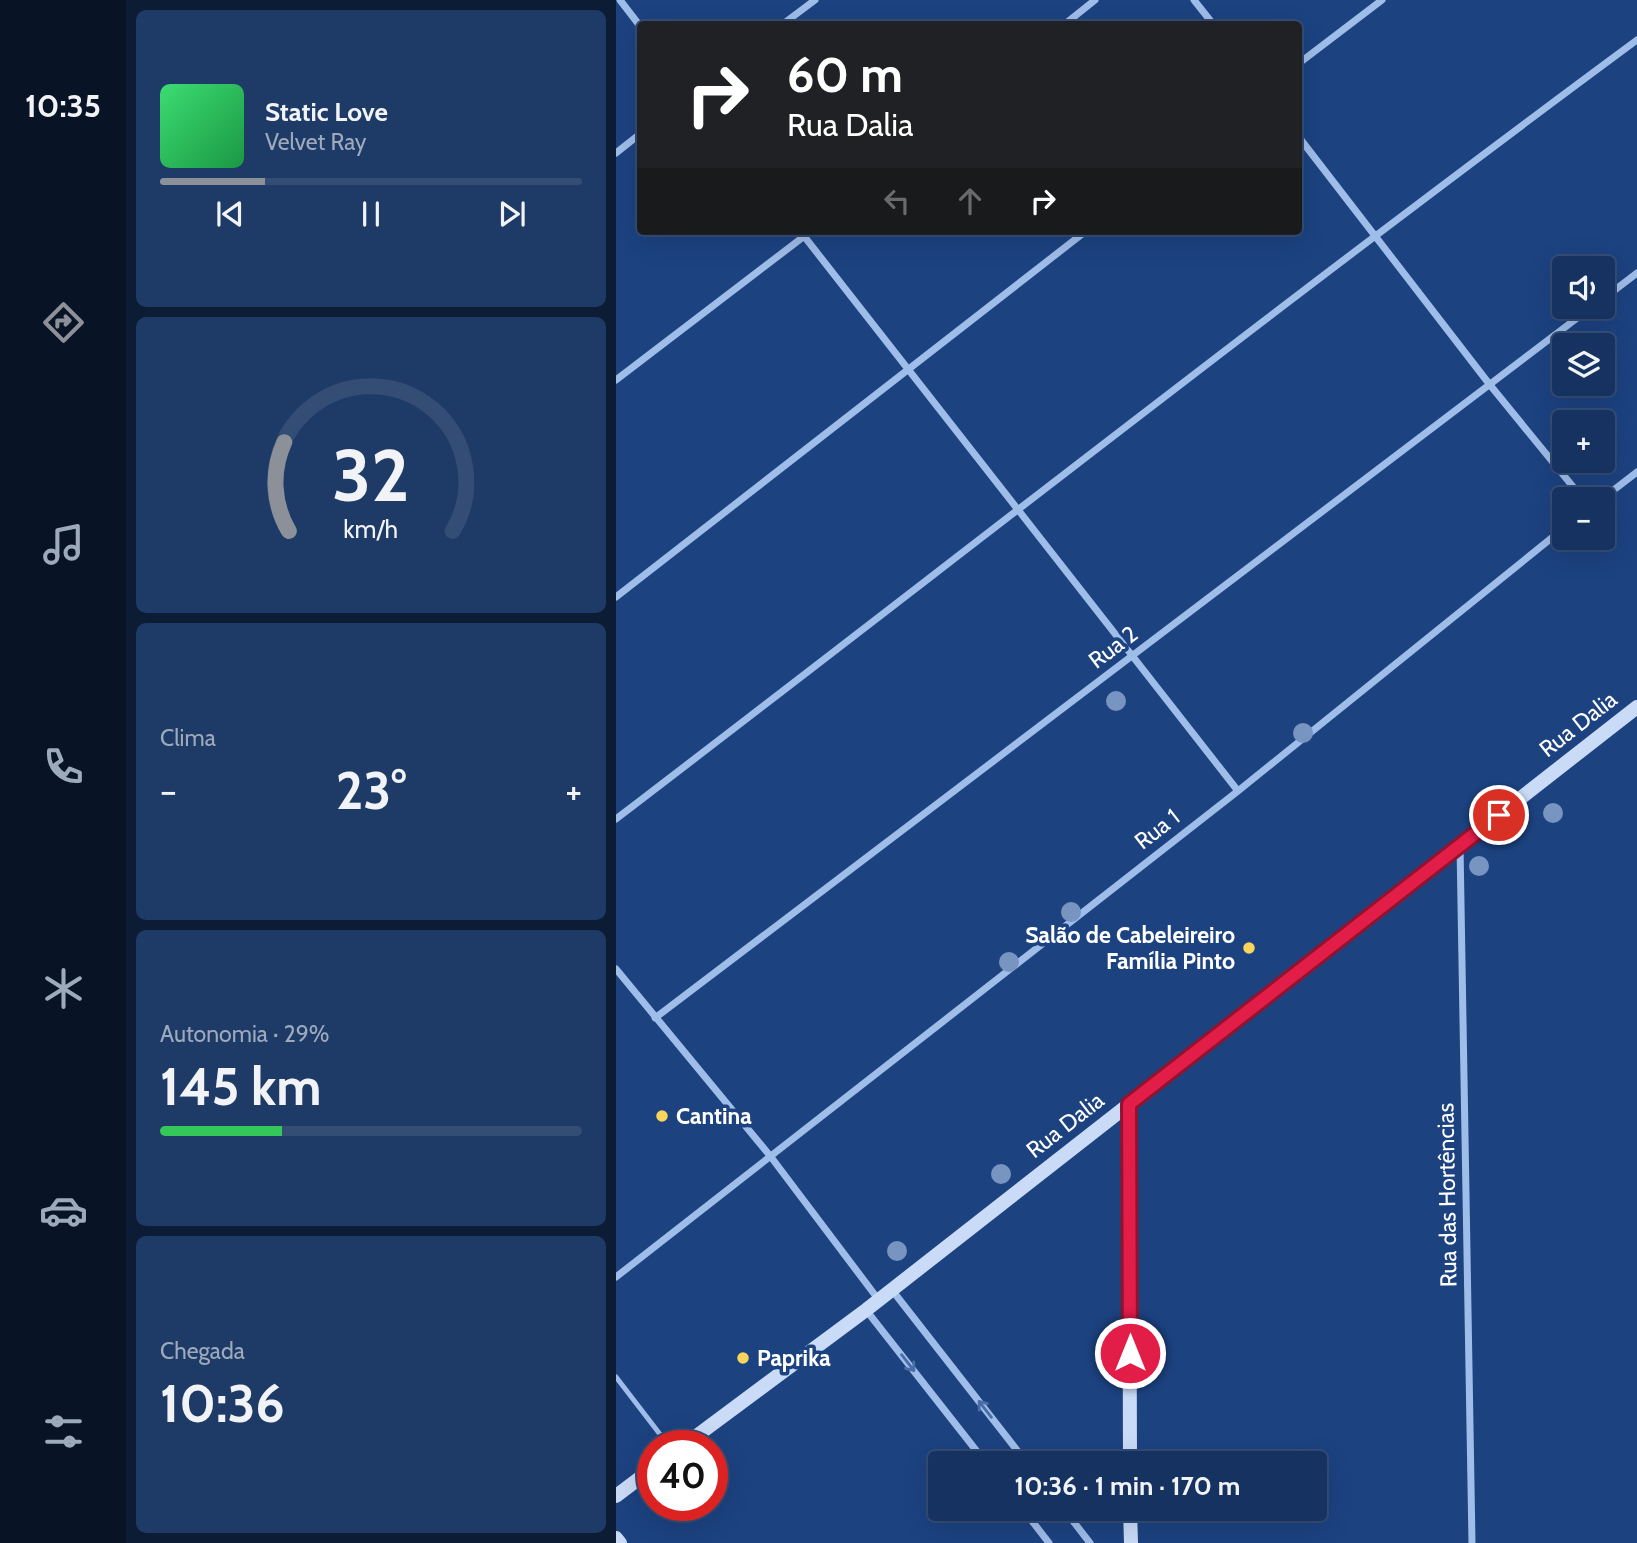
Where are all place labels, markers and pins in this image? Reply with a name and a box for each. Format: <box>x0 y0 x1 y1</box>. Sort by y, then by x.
pin <box>1469 785 1529 845</box>
place label: Salão de Cabeleireiro Família Pinto <box>1025 921 1235 975</box>
marker: Salão de Cabeleireiro Família Pinto <box>1241 940 1257 956</box>
place label: Cantina <box>676 1102 752 1130</box>
marker: Cantina <box>654 1108 670 1124</box>
place label: Paprika <box>757 1344 831 1372</box>
marker: Paprika <box>735 1350 751 1366</box>

